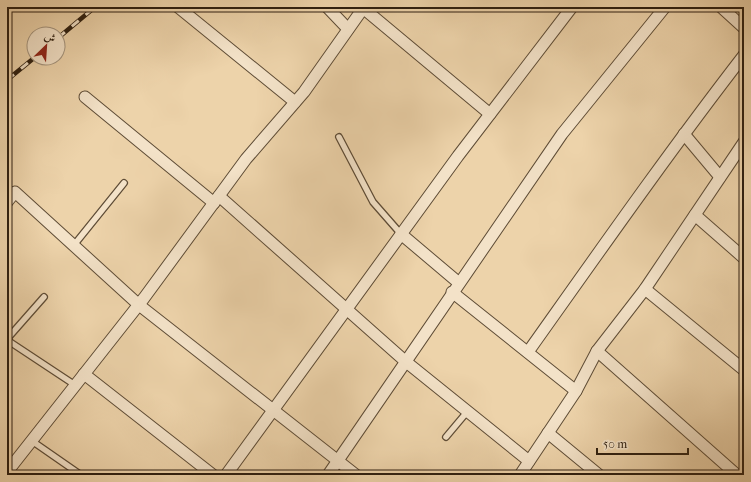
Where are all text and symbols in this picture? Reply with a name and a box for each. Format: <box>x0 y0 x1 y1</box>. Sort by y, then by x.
north arrow <box>26 26 66 66</box>
text: ش <box>42 29 58 46</box>
scale bar <box>597 430 688 456</box>
text: 50 m <box>603 437 627 451</box>

